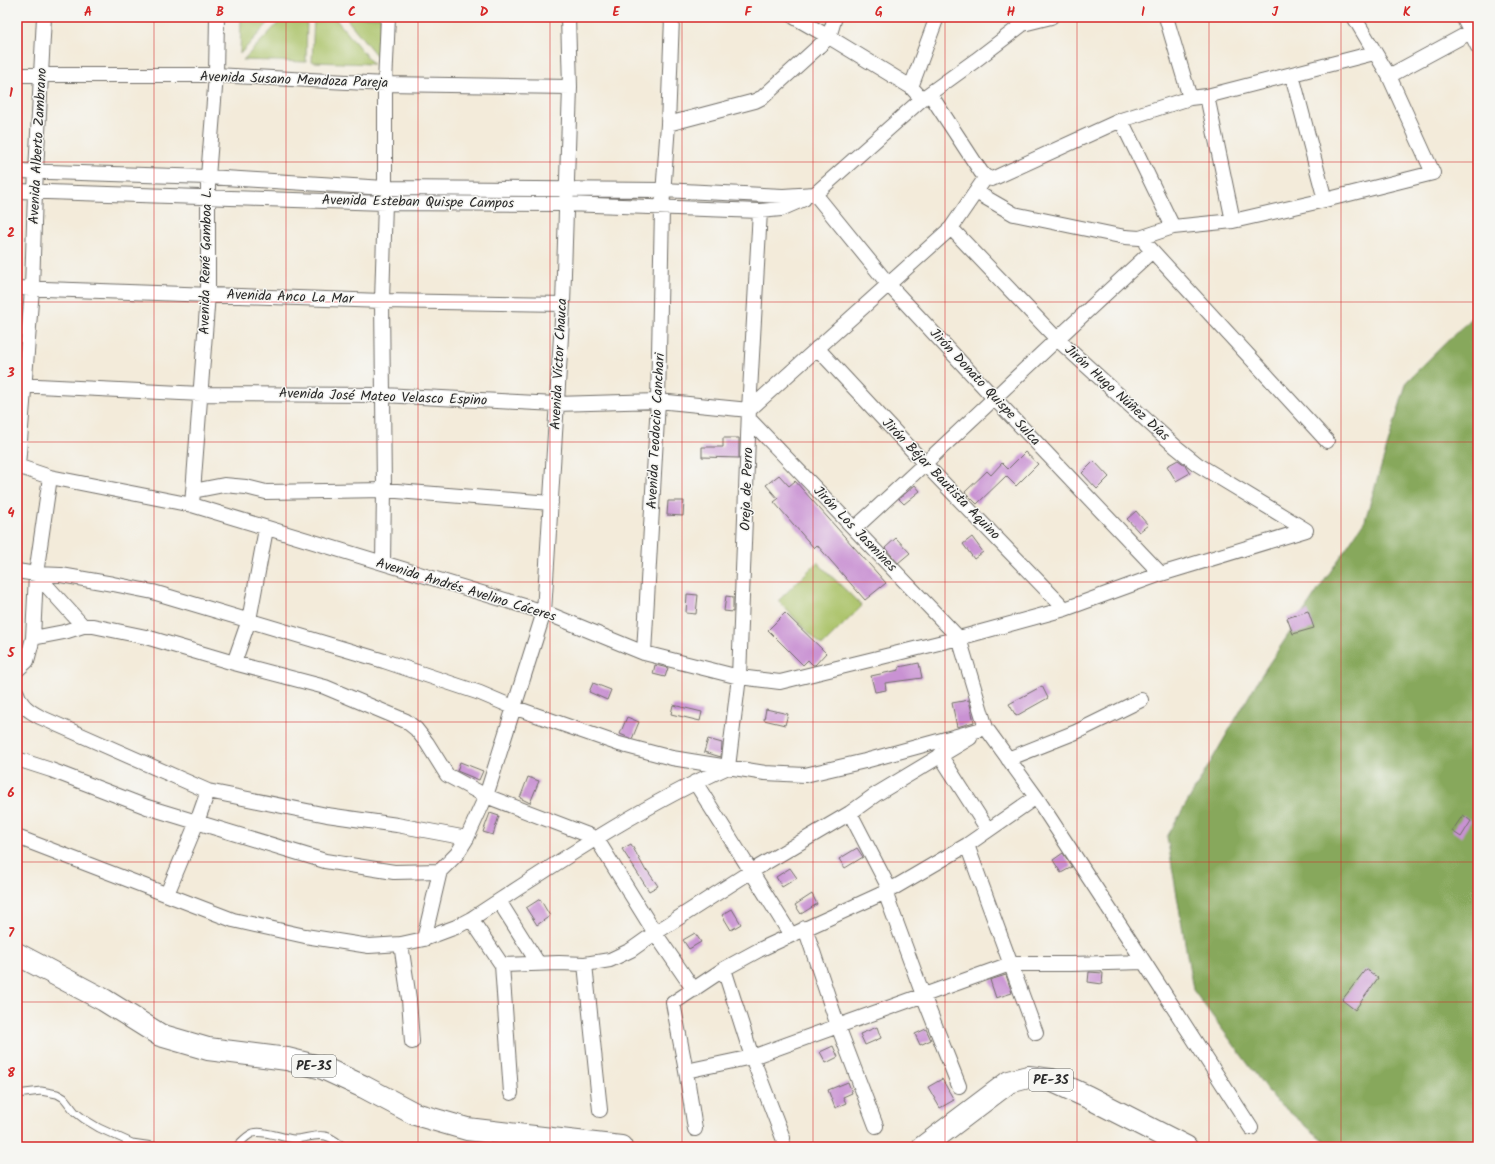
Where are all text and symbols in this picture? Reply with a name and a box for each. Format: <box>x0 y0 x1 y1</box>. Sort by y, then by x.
text: A <box>84 2 92 23</box>
text: B <box>216 2 224 23</box>
text: C <box>348 2 356 23</box>
text: D <box>480 2 489 23</box>
text: E <box>612 2 620 23</box>
text: F <box>744 2 752 23</box>
text: G <box>875 2 883 23</box>
text: H <box>1007 2 1016 23</box>
text: I <box>1141 2 1145 23</box>
text: J <box>1272 2 1279 23</box>
text: K <box>1403 2 1411 23</box>
street label: Avenida Susano Mendoza Pareja <box>199 66 389 94</box>
street label: Avenida Alberto Zambrano <box>23 67 53 225</box>
text: 1 <box>9 83 13 104</box>
street label: Avenida René Gamboa L. <box>194 187 218 335</box>
street label: Avenida Esteban Quispe Campos <box>322 189 514 215</box>
text: 2 <box>7 223 15 244</box>
street label: Avenida Anco La Mar <box>226 284 355 310</box>
street label: Avenida Víctor Chauca <box>545 298 573 430</box>
street label: Jirón Donato Quispe Sulca <box>924 323 1046 451</box>
street label: Jirón Hugo Núñez Días <box>1059 340 1175 446</box>
street label: Avenida Teodocio Canchari <box>641 352 671 510</box>
text: 3 <box>6 363 15 384</box>
street label: Avenida José Mateo Velasco Espino <box>278 382 488 412</box>
street label: Jirón Béjar Bautista Aquino <box>877 413 1005 545</box>
street label: Oreja de Perro <box>735 447 759 531</box>
street label: Jirón Los Jasmines <box>808 481 902 577</box>
text: 4 <box>7 503 15 524</box>
street label: Avenida Andrés Avelino Cáceres <box>373 552 559 628</box>
text: 5 <box>7 643 16 664</box>
text: 6 <box>7 783 15 804</box>
text: 7 <box>8 923 15 944</box>
road number: PE-3S <box>292 1055 336 1077</box>
text: 8 <box>7 1063 15 1084</box>
road number: PE-3S <box>1029 1069 1073 1091</box>

